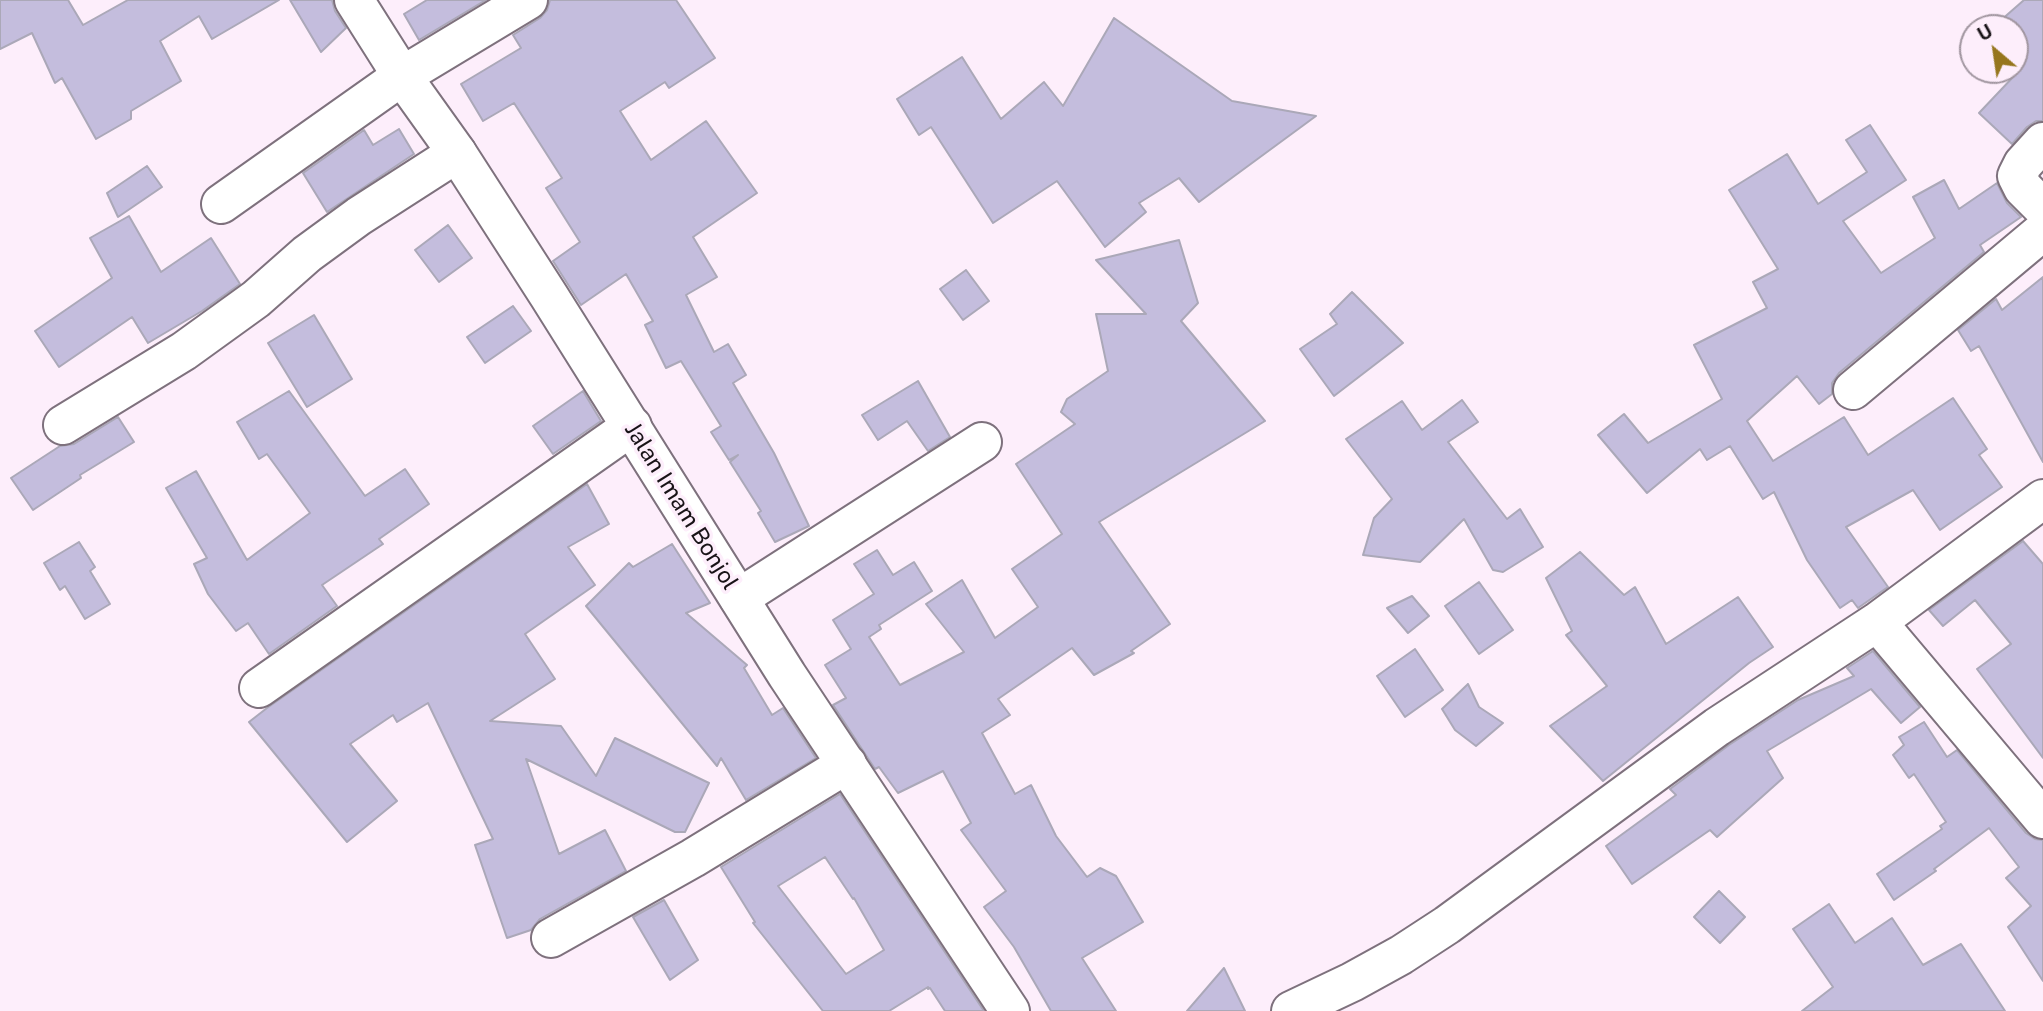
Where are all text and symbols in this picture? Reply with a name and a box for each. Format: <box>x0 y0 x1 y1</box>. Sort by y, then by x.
north arrow <box>1959 14 2029 84</box>
text: U <box>1973 19 1996 45</box>
street label: Jalan Imam Bonjol <box>618 417 744 595</box>

